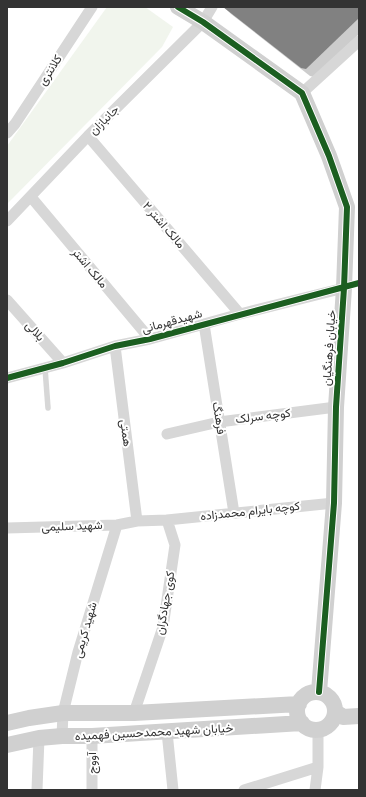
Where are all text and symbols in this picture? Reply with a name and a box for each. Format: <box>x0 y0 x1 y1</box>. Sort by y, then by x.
street label: کلانتری <box>34 52 66 88</box>
street label: جانبازان <box>86 102 122 138</box>
street label: مالک اشتر ۲ <box>139 198 189 252</box>
street label: مالک اشتر <box>68 244 112 292</box>
street label: شهیدقهرمانی <box>140 305 204 337</box>
street label: خیابان فرهنگیان <box>318 309 340 387</box>
street label: بلالی <box>22 317 48 345</box>
street label: فرهنگ <box>209 401 229 435</box>
street label: کوچه سرلک <box>234 405 292 427</box>
street label: همتی <box>116 418 136 448</box>
street label: کوچه بایرام محمدزاده <box>199 498 301 524</box>
street label: شهید سلیمی <box>41 517 103 535</box>
street label: کوی جهادگران <box>152 570 178 636</box>
street label: شهید کریمی <box>69 600 101 660</box>
street label: خیابان شهید محمدحسین فهمیده <box>74 720 234 744</box>
street label: آووج <box>84 751 101 774</box>

